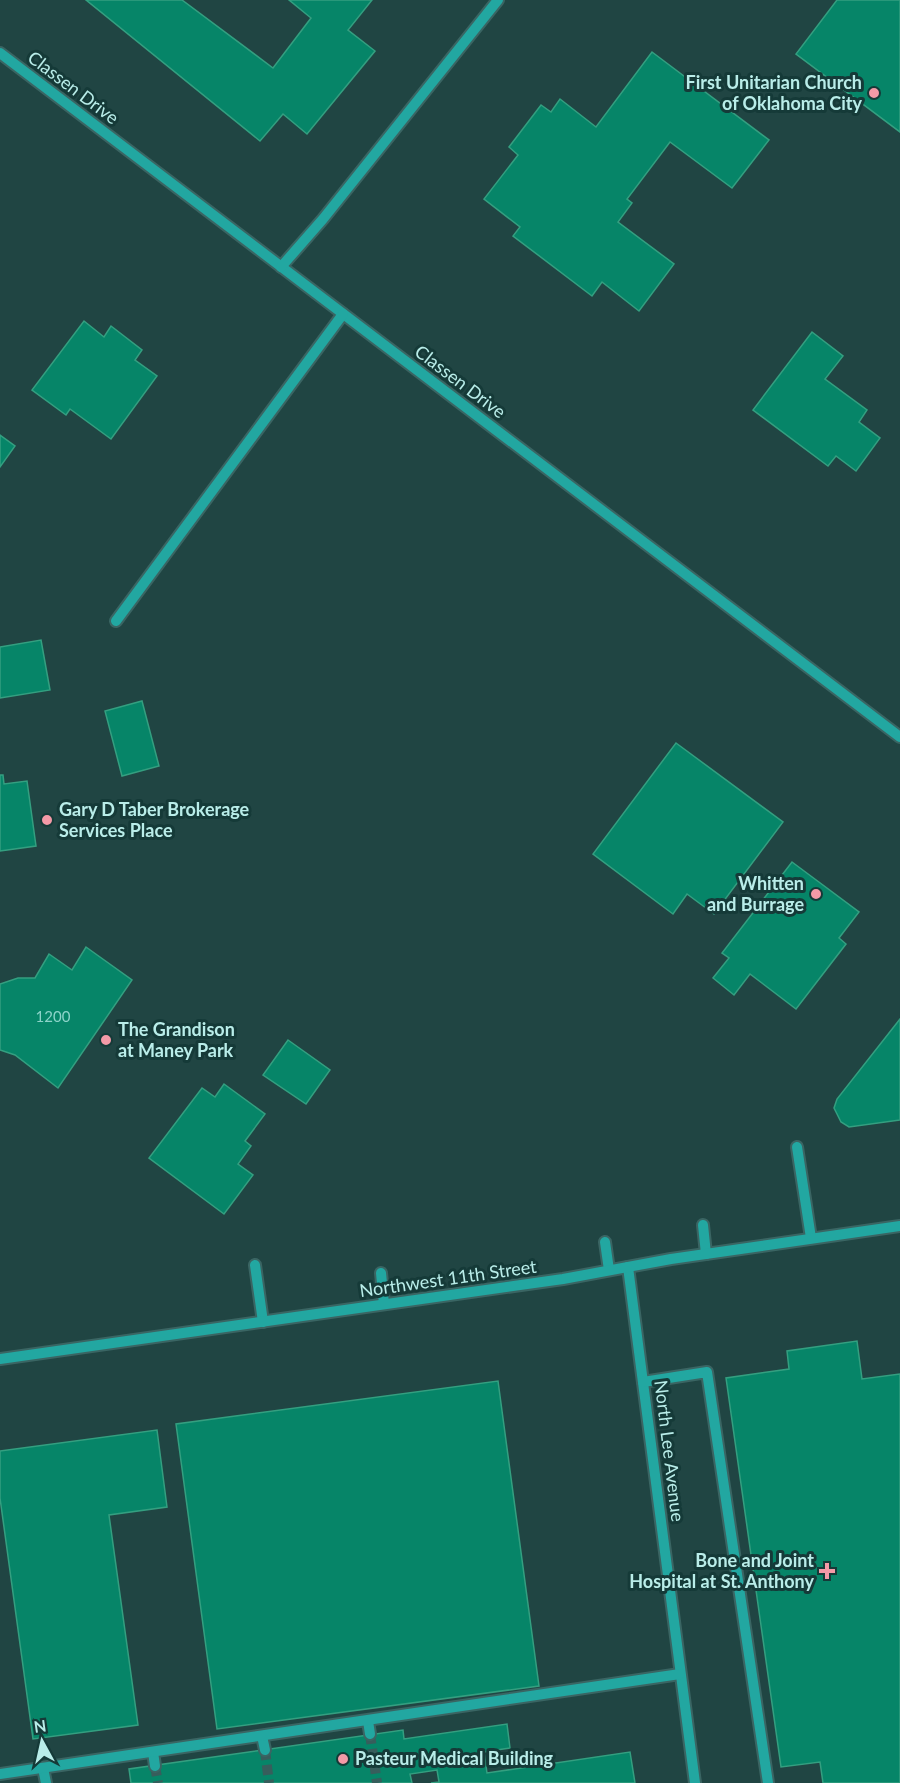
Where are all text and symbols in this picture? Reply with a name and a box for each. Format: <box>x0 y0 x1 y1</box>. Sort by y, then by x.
street label: Classen Drive <box>24 46 123 128</box>
place label: First Unitarian Church of Oklahoma City <box>686 71 862 114</box>
marker: First Unitarian Church of Oklahoma City <box>867 86 881 100</box>
street label: Classen Drive <box>411 340 510 422</box>
place label: Gary D Taber Brokerage Services Place <box>59 798 250 841</box>
marker: Gary D Taber Brokerage Services Place <box>40 813 54 827</box>
place label: Whitten and Burrage <box>707 872 804 915</box>
marker: Whitten and Burrage <box>809 887 823 901</box>
house number: 1200 <box>36 1007 71 1025</box>
place label: The Grandison at Maney Park <box>118 1018 235 1061</box>
marker: The Grandison at Maney Park <box>99 1033 113 1047</box>
street label: Northwest 11th Street <box>358 1255 538 1301</box>
street label: North Lee Avenue <box>650 1379 690 1523</box>
place label: Bone and Joint Hospital at St. Anthony <box>629 1549 814 1592</box>
marker: Bone and Joint Hospital at St. Anthony <box>818 1562 836 1580</box>
north arrow <box>12 1711 72 1771</box>
text: N <box>32 1715 47 1736</box>
place label: Pasteur Medical Building <box>355 1747 554 1769</box>
marker: Pasteur Medical Building <box>336 1752 350 1766</box>

